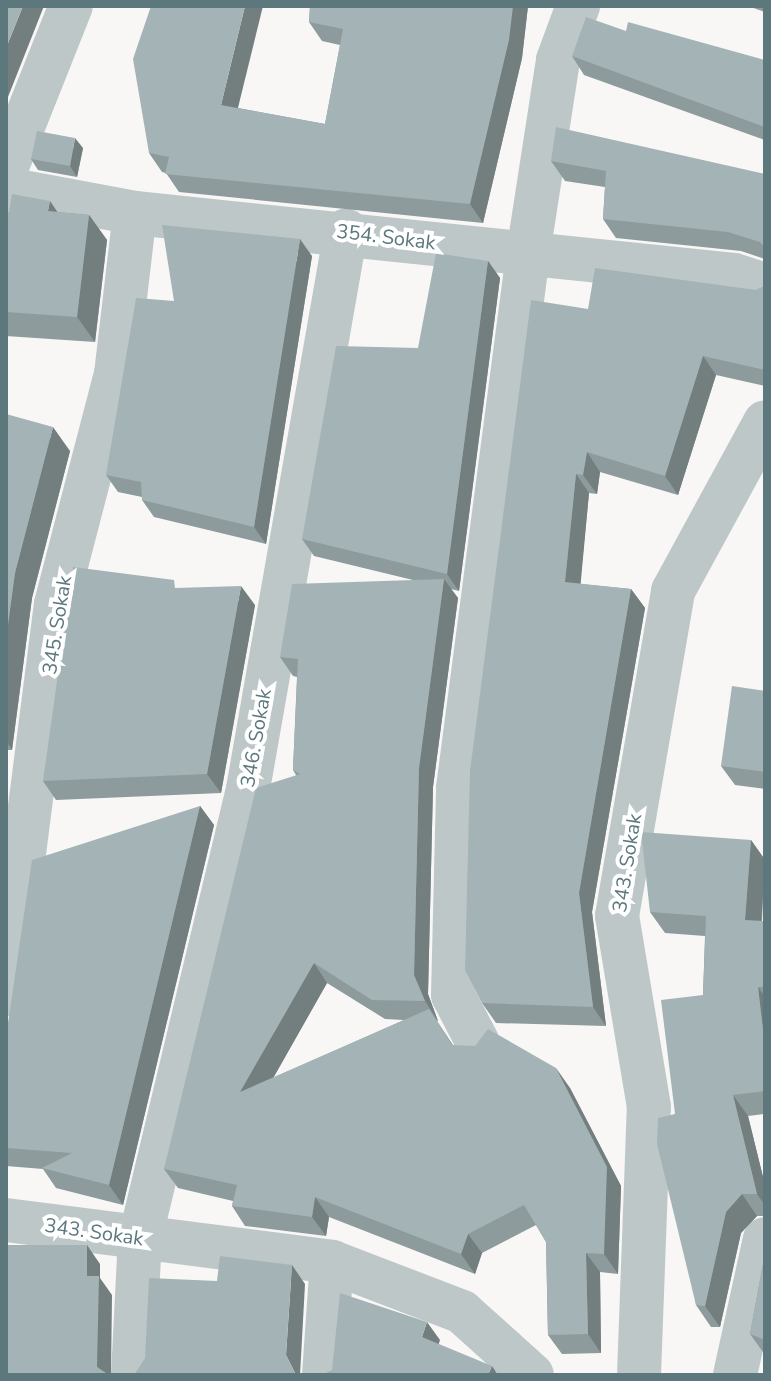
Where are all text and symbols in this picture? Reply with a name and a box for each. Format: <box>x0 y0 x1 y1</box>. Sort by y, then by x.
street label: 354. Sokak <box>335 219 437 255</box>
street label: 345. Sokak <box>37 574 77 676</box>
street label: 346. Sokak <box>236 687 276 789</box>
street label: 343. Sokak <box>607 812 647 914</box>
street label: 343. Sokak <box>43 1213 145 1251</box>

